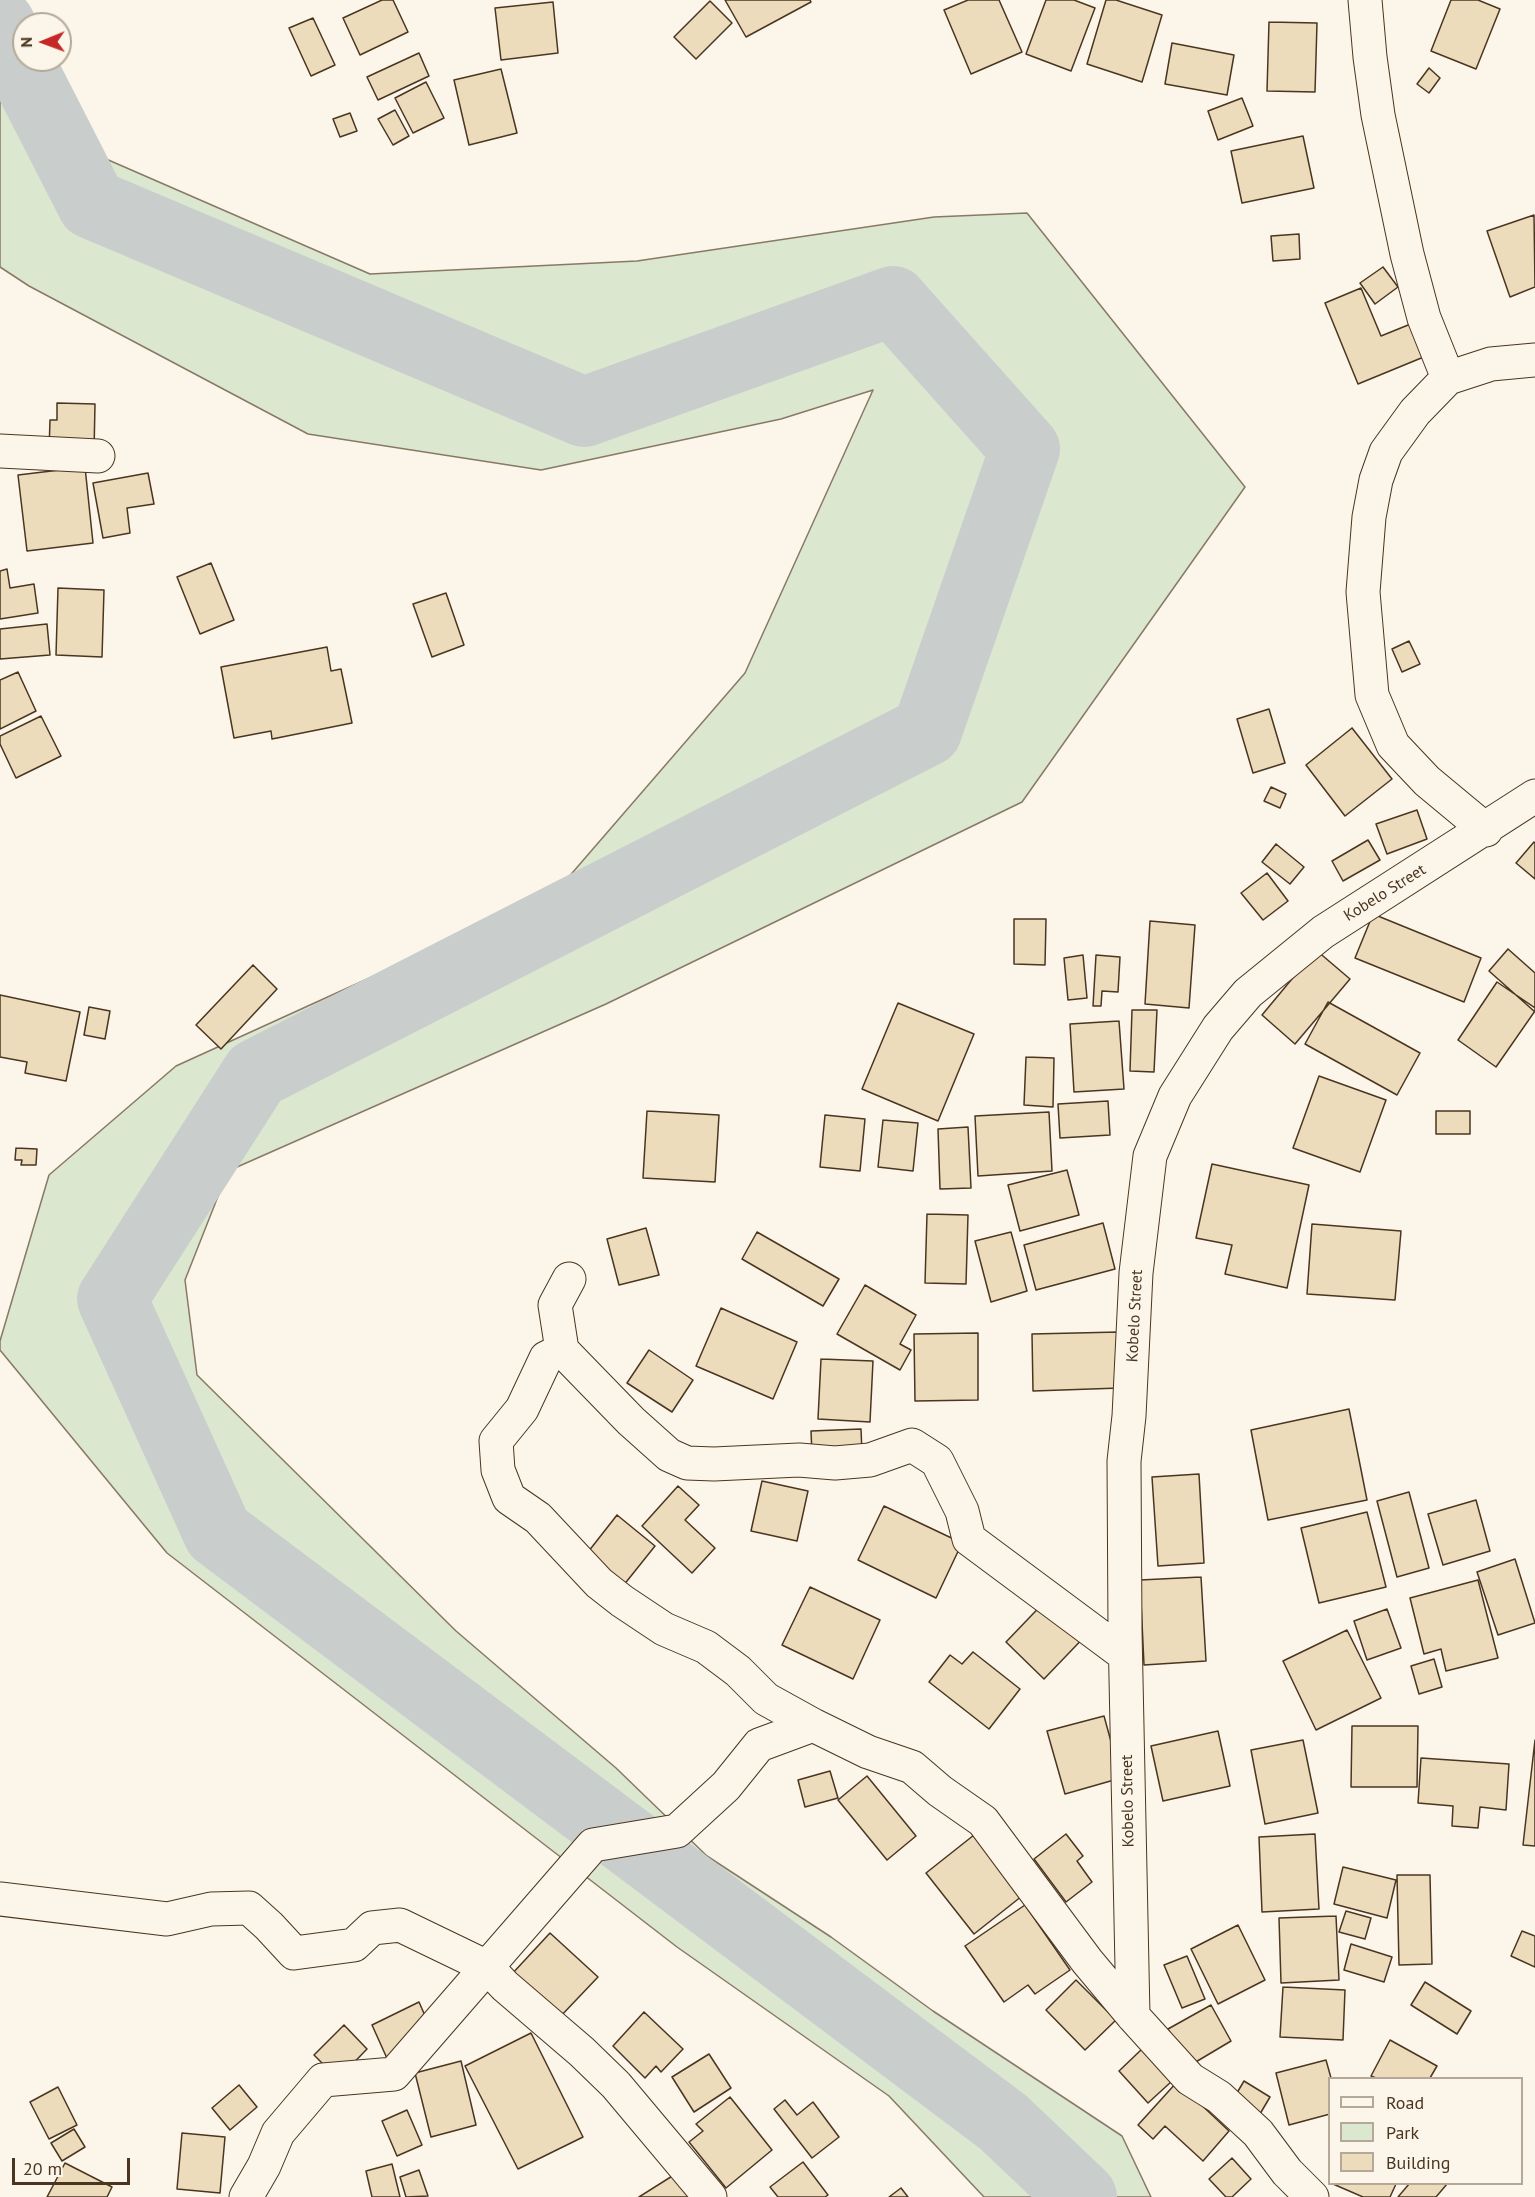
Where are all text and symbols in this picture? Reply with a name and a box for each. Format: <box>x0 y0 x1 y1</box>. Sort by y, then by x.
north arrow <box>12 12 72 72</box>
text: N <box>16 37 36 48</box>
street label: Kobelo Street <box>1341 860 1429 926</box>
street label: Kobelo Street <box>1123 1269 1147 1363</box>
street label: Kobelo Street <box>1118 1754 1138 1848</box>
legend <box>1328 2077 1523 2185</box>
text: Road <box>1386 2091 1424 2114</box>
text: Park <box>1386 2121 1419 2144</box>
scale bar <box>15 2146 134 2184</box>
text: Building <box>1386 2151 1450 2174</box>
text: 20 m <box>23 2157 62 2180</box>

